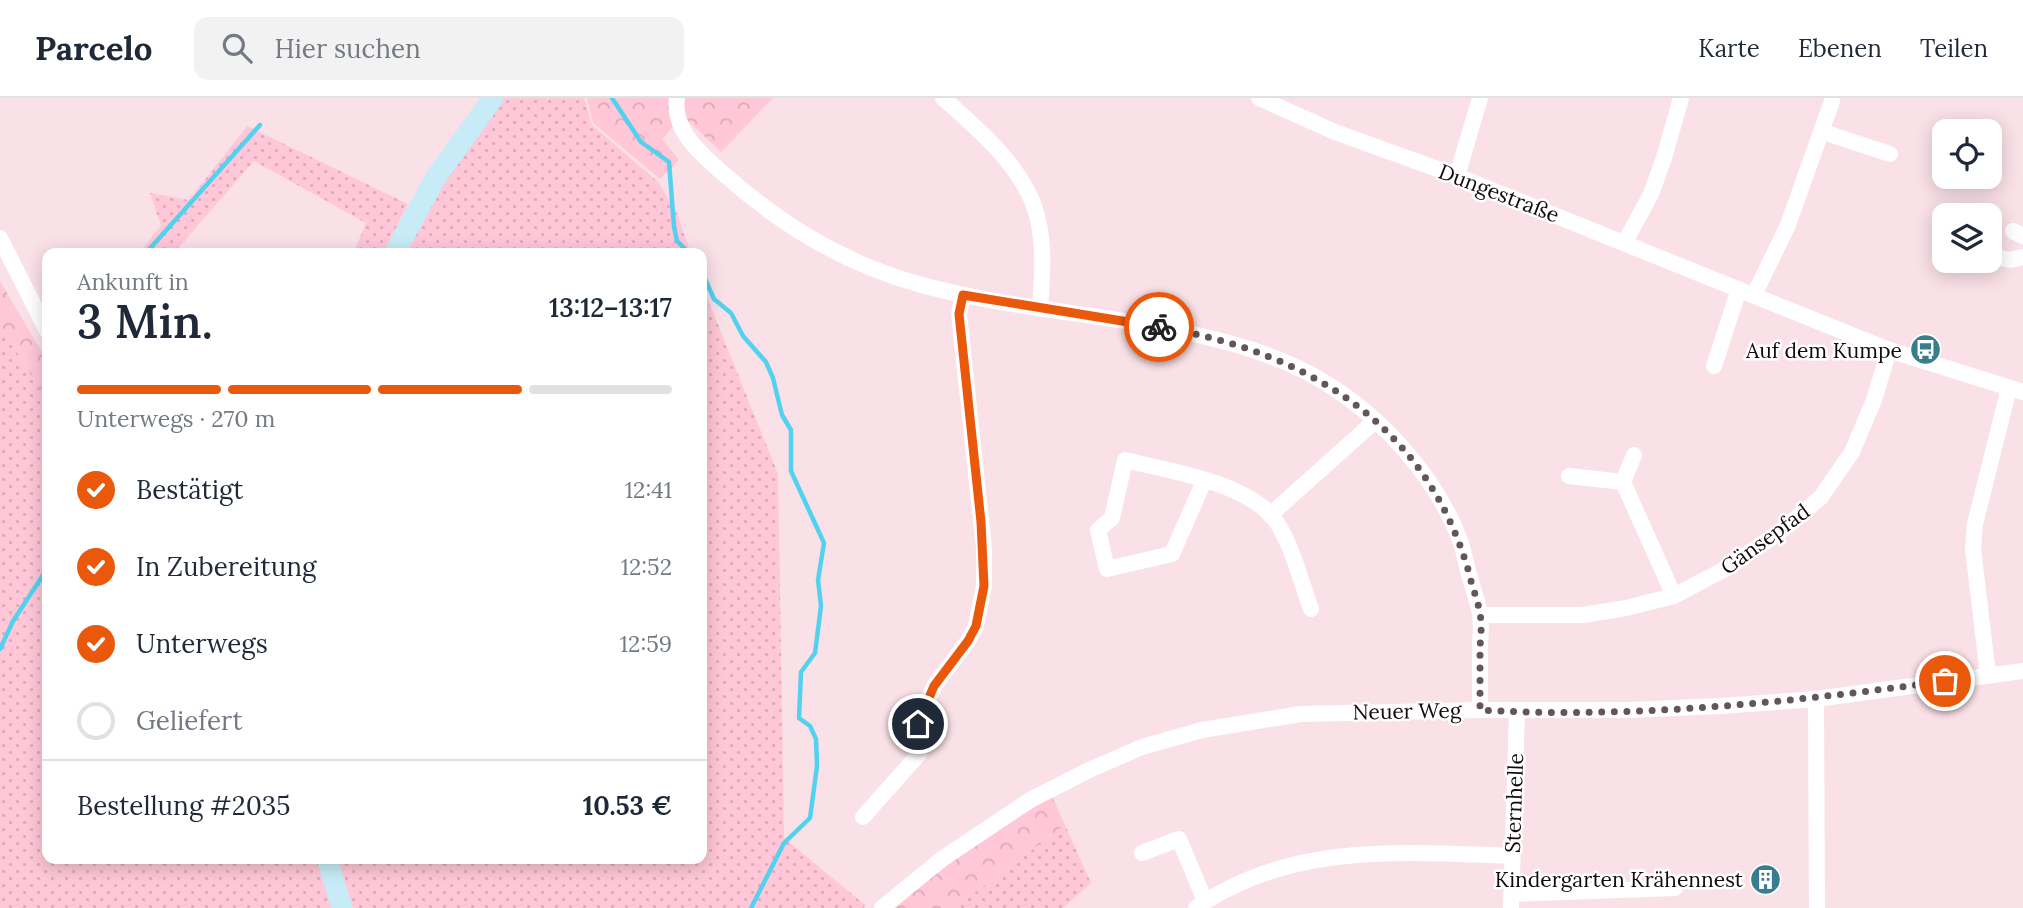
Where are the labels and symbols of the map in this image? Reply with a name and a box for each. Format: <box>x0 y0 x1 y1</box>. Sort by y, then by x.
street label: Dungestraße <box>1435 158 1563 228</box>
courier <box>1124 292 1194 362</box>
bus stop icon: Auf dem Kumpe <box>1908 333 1942 367</box>
place label: Auf dem Kumpe <box>1745 337 1902 364</box>
street label: Gänsepfad <box>1715 498 1815 580</box>
pin <box>1915 651 1975 711</box>
pin <box>888 694 948 754</box>
street label: Neuer Weg <box>1352 697 1462 725</box>
street label: Sternhelle <box>1499 753 1529 853</box>
building icon: Kindergarten Krähennest <box>1749 862 1783 896</box>
place label: Kindergarten Krähennest <box>1495 866 1744 893</box>

